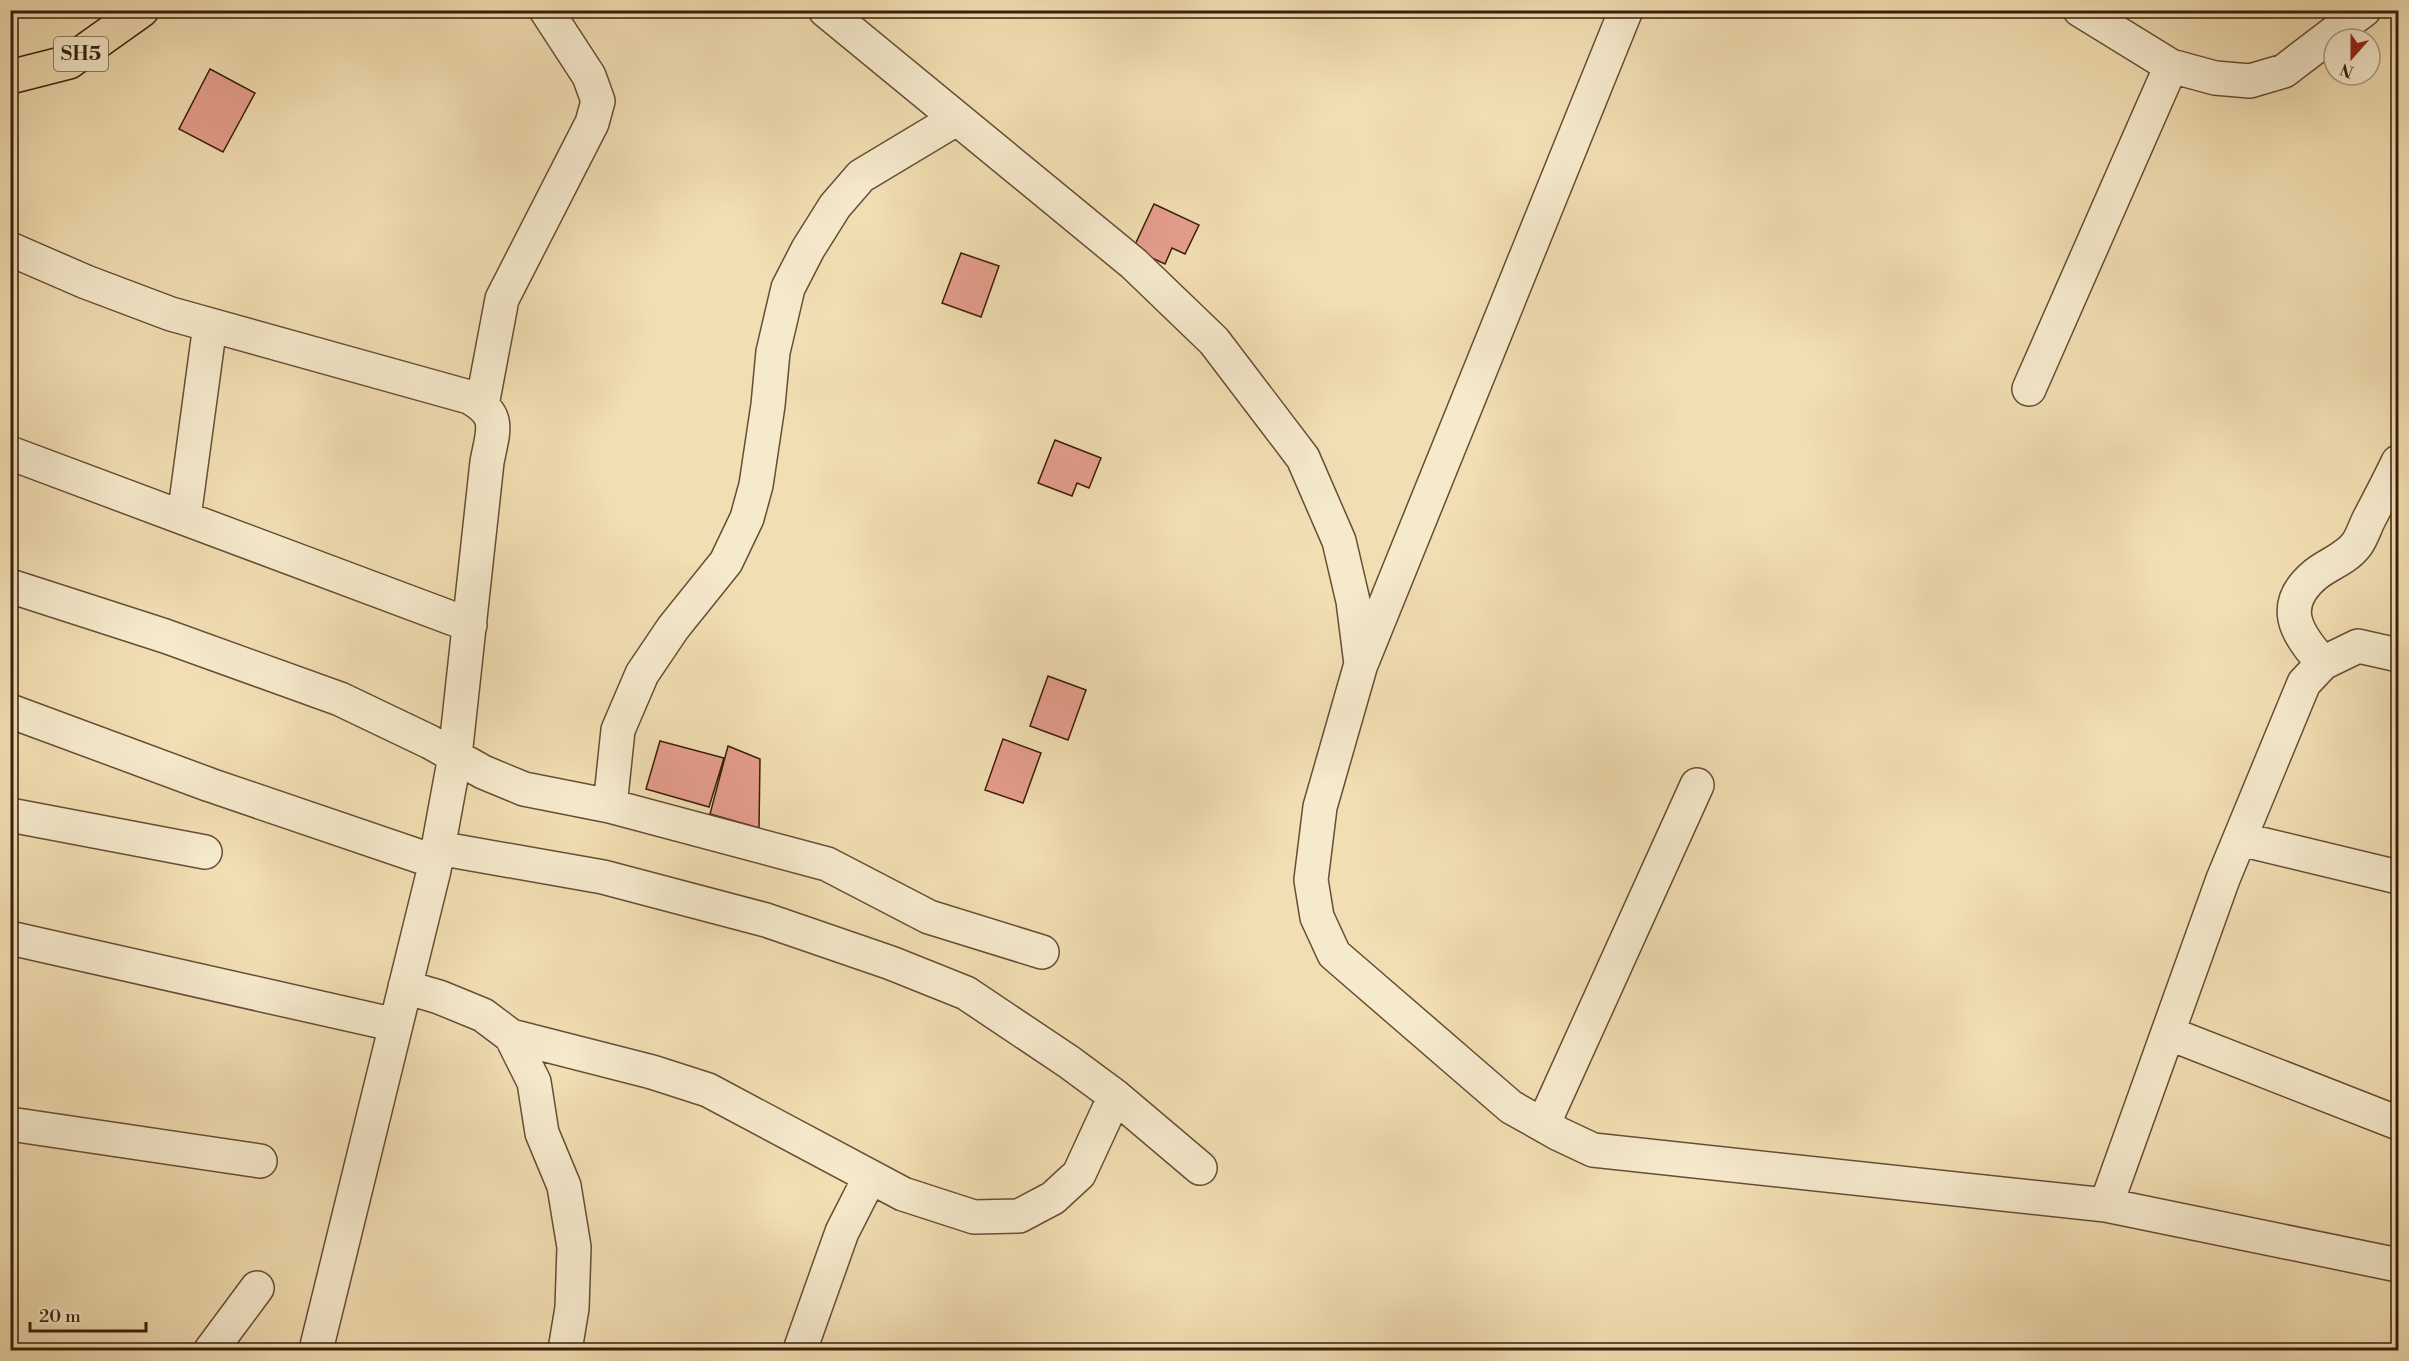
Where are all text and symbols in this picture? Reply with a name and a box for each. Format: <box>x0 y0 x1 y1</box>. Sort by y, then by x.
north arrow <box>2322 27 2382 87</box>
road number: SH5 <box>54 37 108 71</box>
text: N <box>2337 58 2356 82</box>
scale bar <box>30 1295 146 1333</box>
text: 20 m <box>39 1305 81 1328</box>

